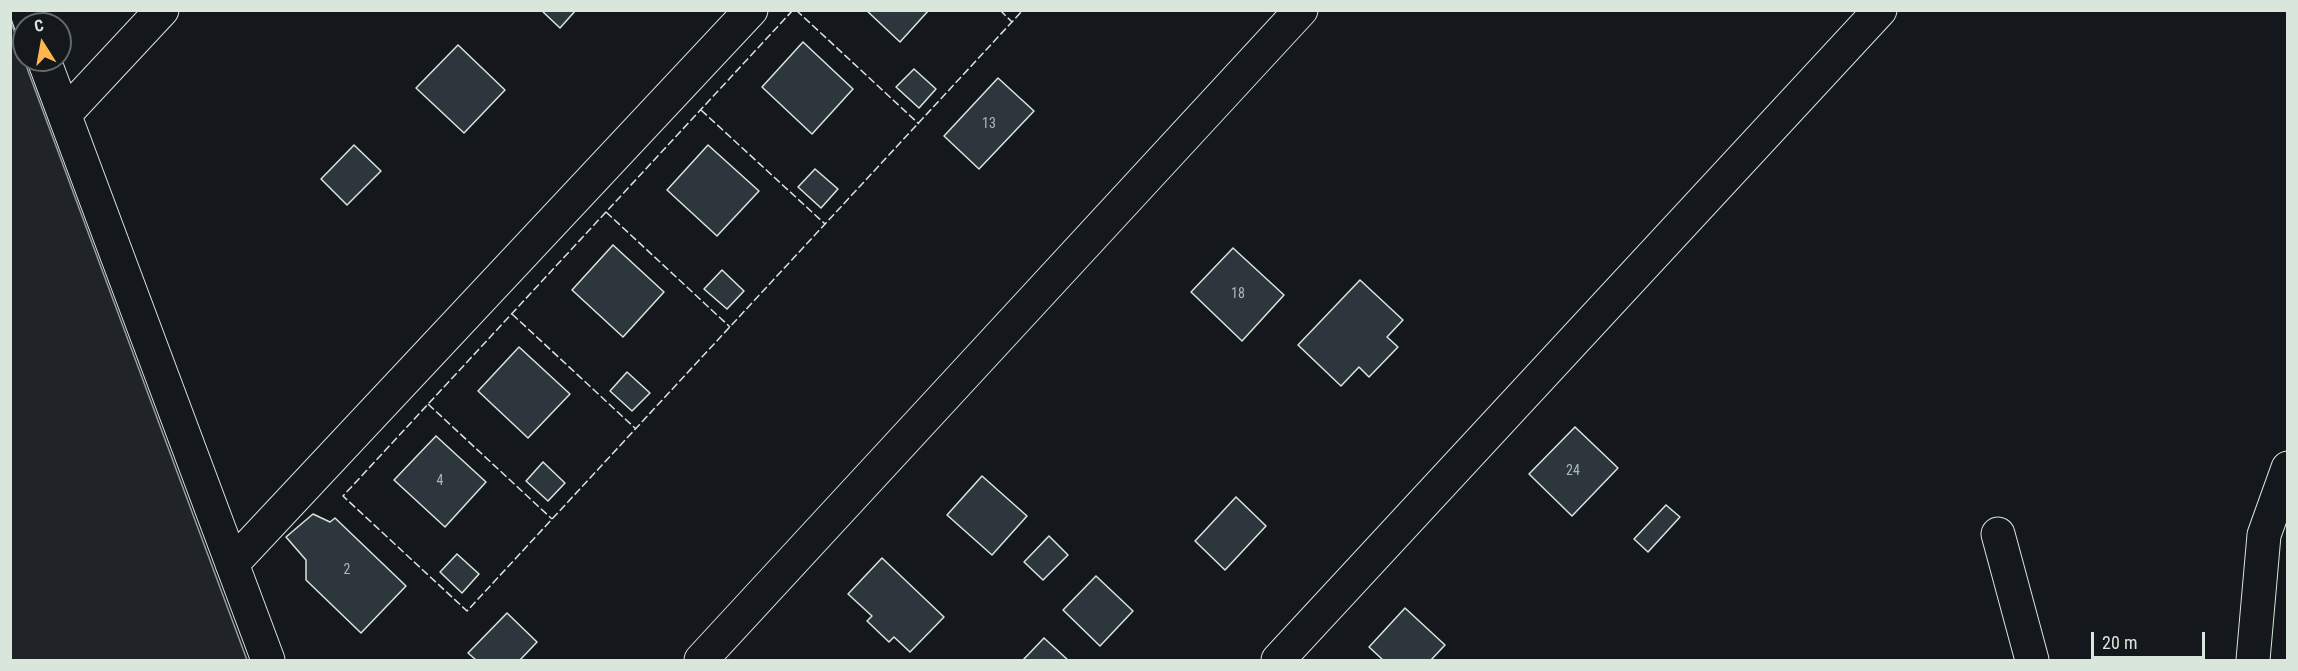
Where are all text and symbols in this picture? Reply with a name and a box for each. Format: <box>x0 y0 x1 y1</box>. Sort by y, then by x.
north arrow <box>12 12 72 72</box>
text: С <box>33 16 45 36</box>
house number: 13 <box>982 116 996 132</box>
house number: 18 <box>1231 286 1245 302</box>
house number: 24 <box>1566 463 1580 479</box>
house number: 4 <box>437 473 443 489</box>
house number: 2 <box>344 562 350 578</box>
scale bar <box>2094 620 2208 658</box>
text: 20 m <box>2102 632 2137 653</box>

